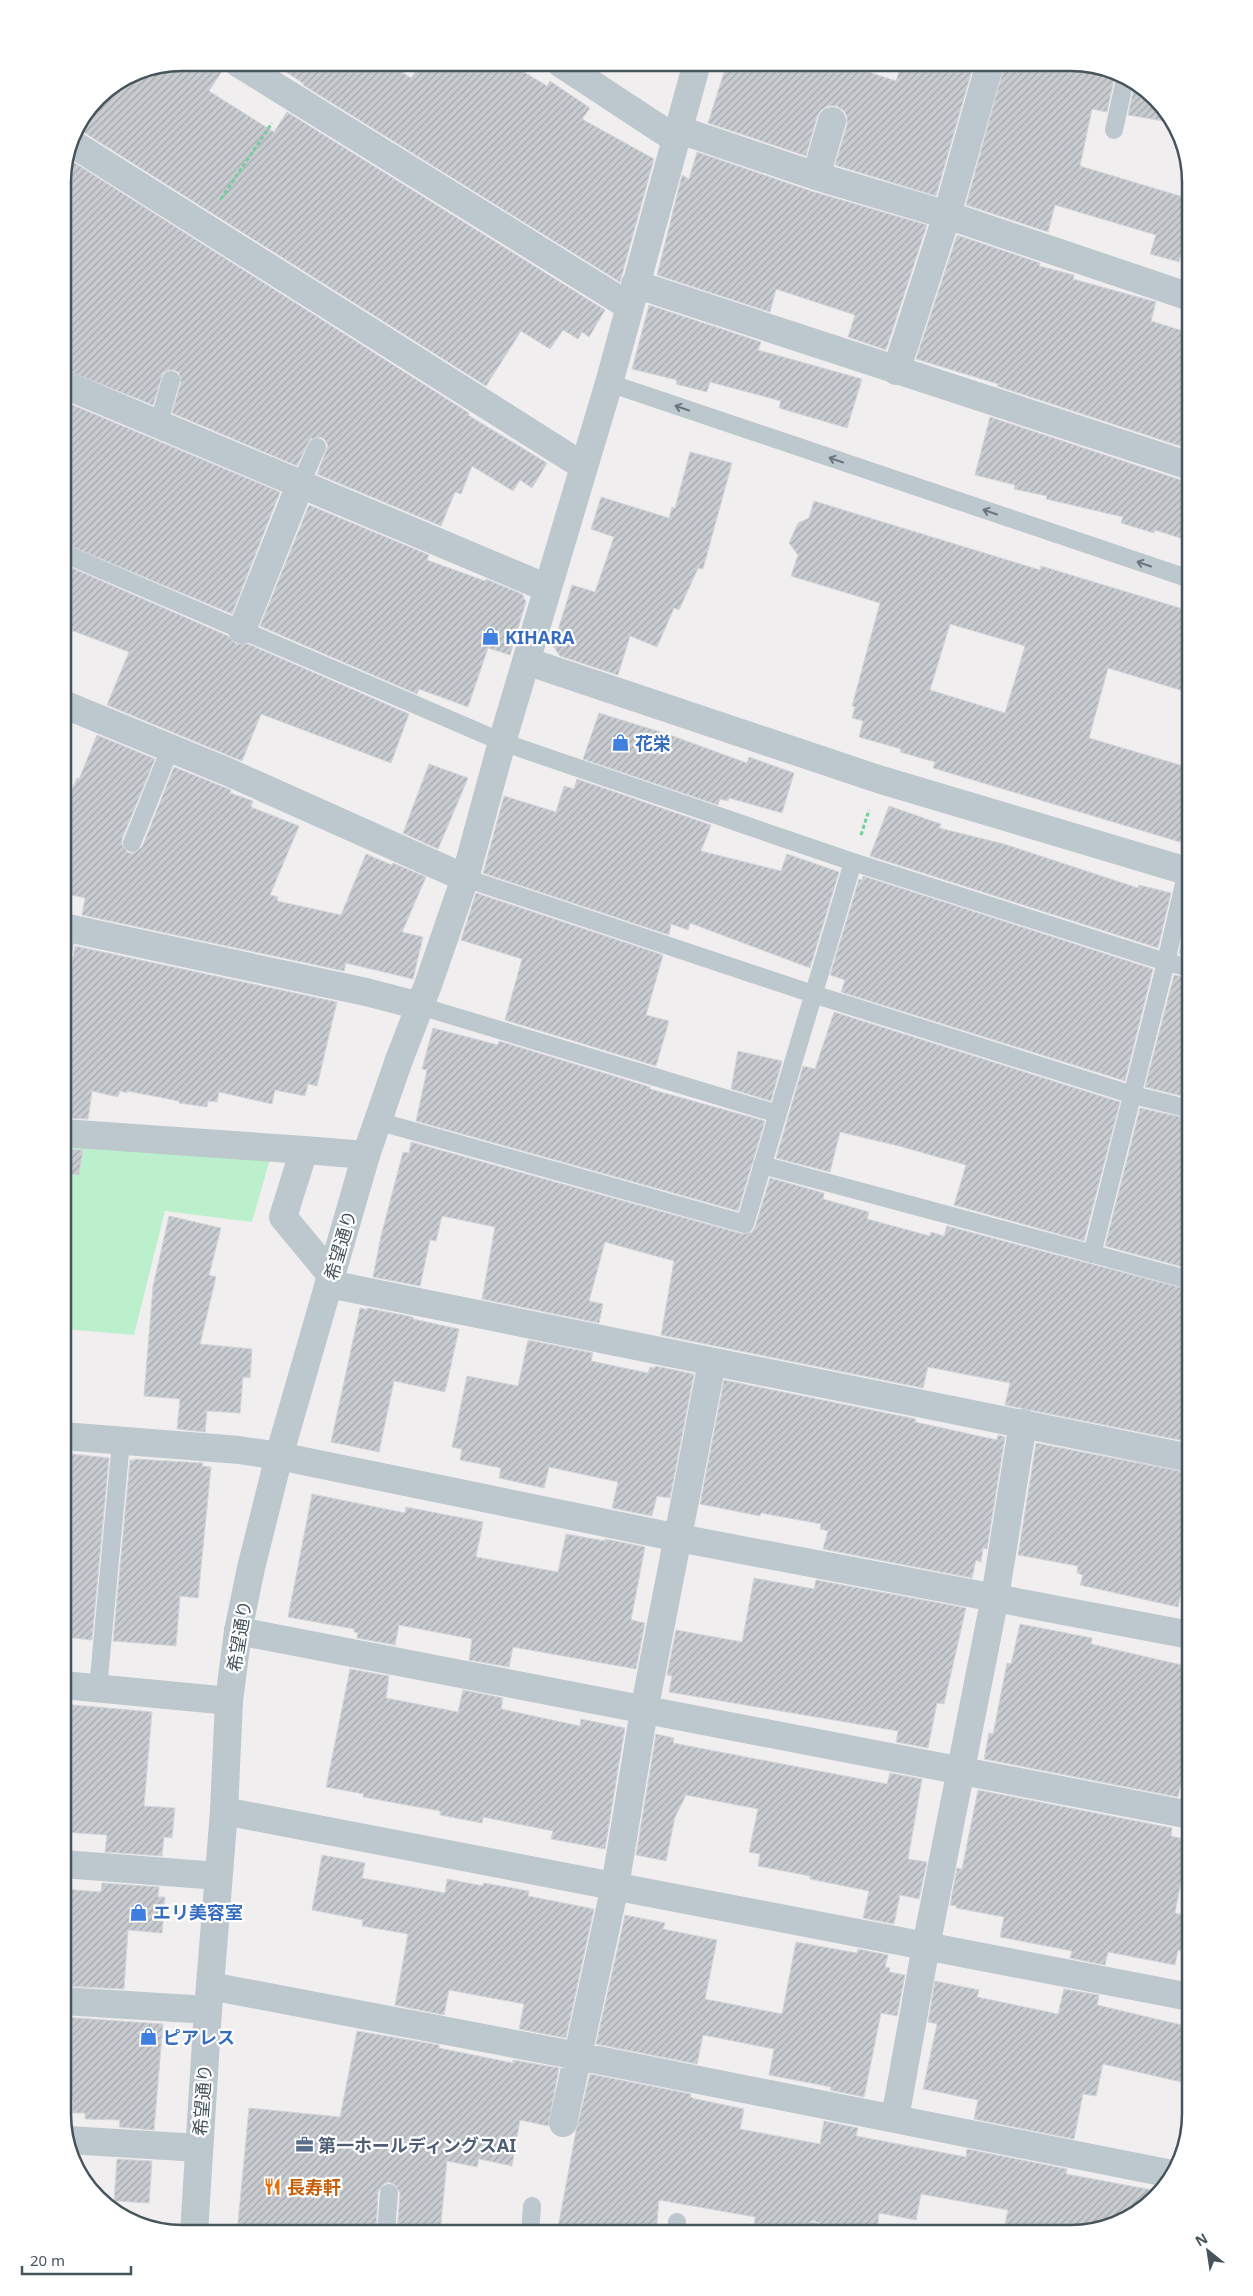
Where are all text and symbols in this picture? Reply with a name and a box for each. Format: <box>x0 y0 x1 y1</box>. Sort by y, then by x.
one-way arrow <box>675 403 691 412</box>
one-way arrow <box>829 455 845 464</box>
one-way arrow <box>983 507 999 516</box>
one-way arrow <box>1137 559 1153 568</box>
place label: KIHARA <box>505 625 575 649</box>
shop icon: KIHARA <box>481 627 501 647</box>
place label: 花栄 <box>635 731 671 755</box>
shop icon: 花栄 <box>611 733 631 753</box>
street label: 希望通り <box>319 1207 361 1283</box>
street label: 希望通り <box>222 1599 256 1673</box>
place label: エリ美容室 <box>153 1900 243 1924</box>
shop icon: エリ美容室 <box>129 1902 149 1922</box>
place label: ピアレス <box>163 2025 235 2049</box>
shop icon: ピアレス <box>139 2027 159 2047</box>
street label: 希望通り <box>188 2063 216 2137</box>
place label: 第一ホールディングスAI <box>318 2133 516 2157</box>
office icon: 第一ホールディングスAI <box>294 2135 314 2155</box>
place label: 長寿軒 <box>287 2175 341 2199</box>
restaurant icon: 長寿軒 <box>263 2177 283 2197</box>
north arrow <box>1183 2226 1233 2276</box>
text: N <box>1192 2228 1211 2250</box>
scale bar <box>22 2244 131 2276</box>
text: 20 m <box>30 2250 65 2270</box>

